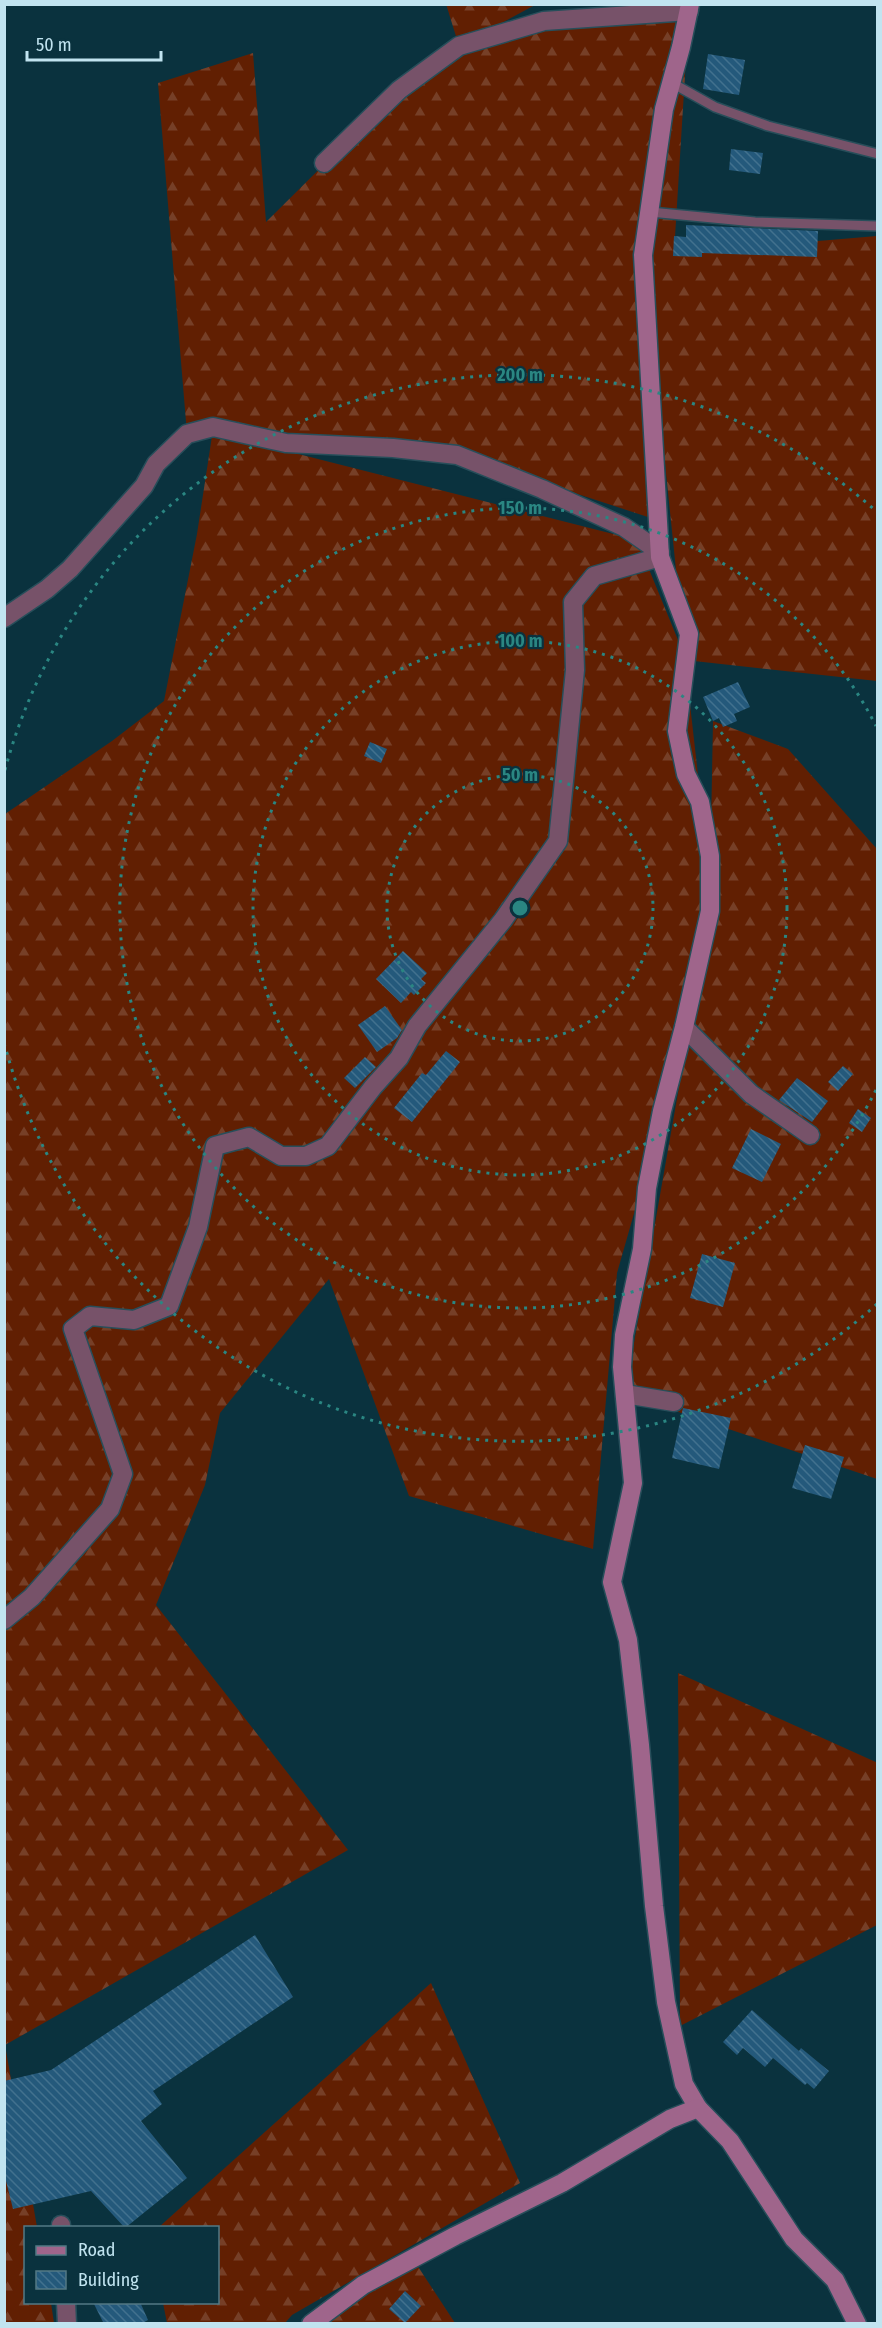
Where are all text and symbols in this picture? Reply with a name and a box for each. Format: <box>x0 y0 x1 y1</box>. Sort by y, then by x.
scale bar <box>27 24 160 62</box>
text: 50 m <box>36 34 72 56</box>
text: 200 m <box>496 364 543 386</box>
text: 150 m <box>498 497 542 519</box>
text: 100 m <box>498 630 542 652</box>
text: 50 m <box>502 764 538 786</box>
centre of rings <box>510 898 530 918</box>
legend <box>24 2226 219 2304</box>
text: Road <box>78 2239 115 2261</box>
text: Building <box>78 2269 139 2291</box>

